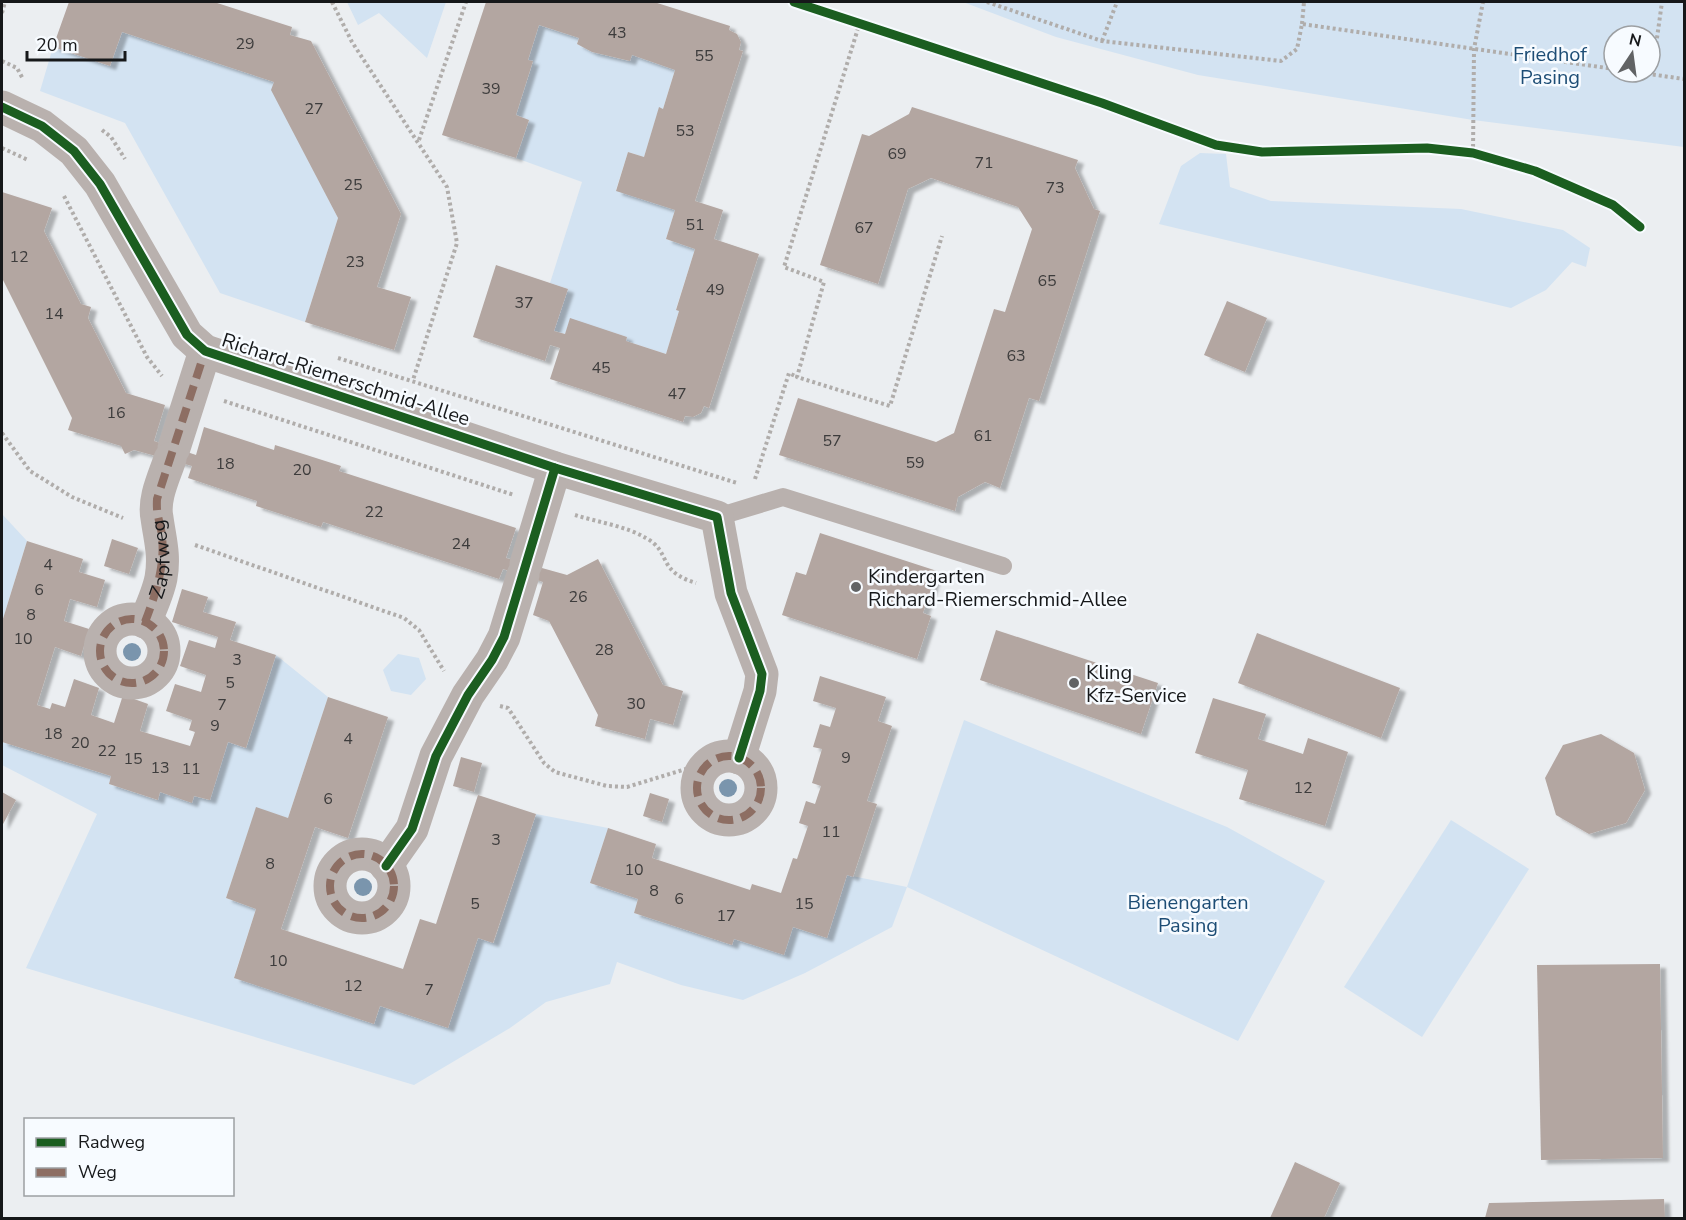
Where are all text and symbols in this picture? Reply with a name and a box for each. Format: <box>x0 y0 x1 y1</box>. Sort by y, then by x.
house number: 43 <box>607 22 627 44</box>
scale bar <box>27 24 124 62</box>
north arrow <box>1602 24 1662 84</box>
text: N <box>1627 28 1643 52</box>
text: 20 m <box>36 33 78 57</box>
house number: 29 <box>235 33 255 55</box>
park label: Friedhof Pasing <box>1513 41 1587 91</box>
house number: 55 <box>694 45 714 67</box>
house number: 39 <box>481 78 501 100</box>
house number: 27 <box>304 98 324 120</box>
house number: 53 <box>675 120 695 142</box>
house number: 69 <box>887 143 907 165</box>
house number: 71 <box>974 152 994 174</box>
house number: 25 <box>343 174 363 196</box>
house number: 73 <box>1045 177 1065 199</box>
house number: 51 <box>685 214 705 236</box>
house number: 67 <box>854 217 874 239</box>
house number: 12 <box>9 246 29 268</box>
house number: 23 <box>345 251 365 273</box>
house number: 65 <box>1037 270 1057 292</box>
house number: 49 <box>705 279 725 301</box>
house number: 37 <box>514 292 534 314</box>
house number: 14 <box>44 303 64 325</box>
street label: Richard-Riemerschmid-Allee <box>218 327 473 432</box>
house number: 63 <box>1006 345 1026 367</box>
house number: 45 <box>591 357 611 379</box>
house number: 47 <box>667 383 687 405</box>
house number: 16 <box>106 402 126 424</box>
house number: 61 <box>973 425 993 447</box>
house number: 57 <box>822 430 842 452</box>
house number: 59 <box>905 452 925 474</box>
house number: 18 <box>215 453 235 475</box>
house number: 20 <box>292 459 312 481</box>
house number: 22 <box>364 501 384 523</box>
street label: Zapfweg <box>143 518 177 602</box>
house number: 24 <box>451 533 471 555</box>
house number: 4 <box>43 554 53 576</box>
place label: Kindergarten Richard-Riemerschmid-Allee <box>868 563 1127 613</box>
house number: 6 <box>34 579 44 601</box>
marker: Kindergarten Richard-Riemerschmid-Allee <box>849 580 863 594</box>
house number: 26 <box>568 586 588 608</box>
house number: 8 <box>26 604 36 626</box>
house number: 10 <box>13 628 33 650</box>
house number: 28 <box>594 639 614 661</box>
house number: 3 <box>232 649 242 671</box>
place label: Kling Kfz-Service <box>1086 659 1187 709</box>
house number: 5 <box>225 672 235 694</box>
marker: Kling Kfz-Service <box>1067 676 1081 690</box>
house number: 30 <box>626 693 646 715</box>
house number: 7 <box>217 694 227 716</box>
house number: 9 <box>210 715 220 737</box>
house number: 18 <box>43 723 63 745</box>
house number: 4 <box>343 728 353 750</box>
house number: 20 <box>70 732 90 754</box>
house number: 22 <box>97 740 117 762</box>
house number: 9 <box>841 747 851 769</box>
house number: 15 <box>123 748 143 770</box>
house number: 13 <box>150 757 170 779</box>
house number: 11 <box>181 758 201 780</box>
house number: 12 <box>1293 777 1313 799</box>
house number: 6 <box>323 788 333 810</box>
house number: 11 <box>821 821 841 843</box>
house number: 3 <box>491 829 501 851</box>
house number: 8 <box>265 853 275 875</box>
house number: 10 <box>624 859 644 881</box>
house number: 8 <box>649 880 659 902</box>
house number: 6 <box>674 888 684 910</box>
park label: Bienengarten Pasing <box>1127 889 1249 939</box>
house number: 5 <box>470 893 480 915</box>
house number: 15 <box>794 893 814 915</box>
house number: 17 <box>716 905 736 927</box>
house number: 10 <box>268 950 288 972</box>
house number: 12 <box>343 975 363 997</box>
house number: 7 <box>424 979 434 1001</box>
legend <box>24 1118 234 1196</box>
text: Radweg <box>78 1130 145 1154</box>
text: Weg <box>78 1160 117 1184</box>

